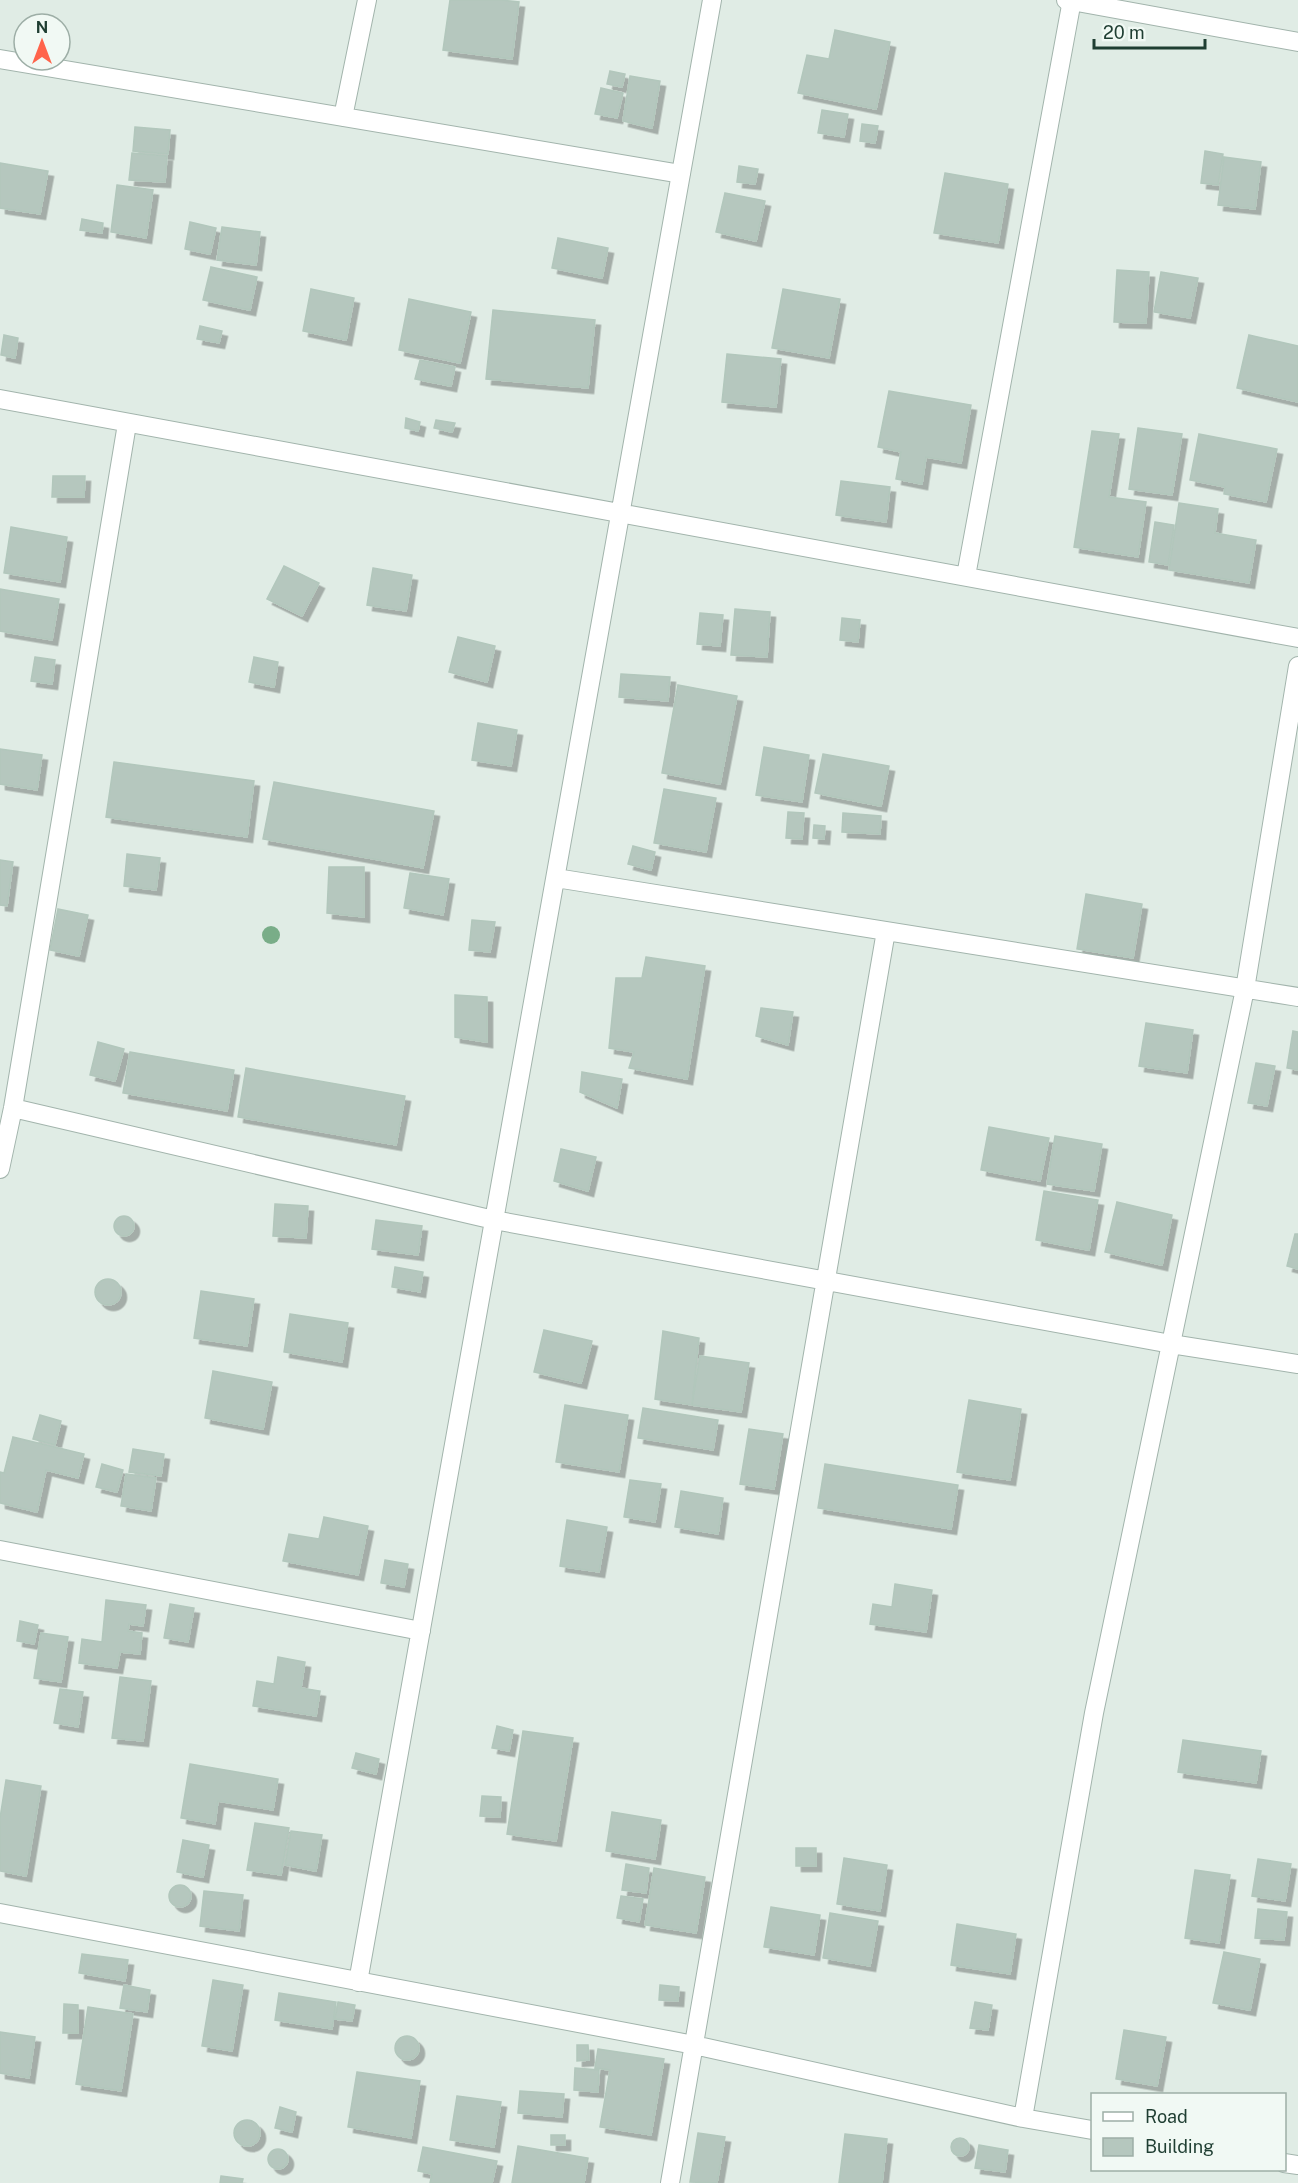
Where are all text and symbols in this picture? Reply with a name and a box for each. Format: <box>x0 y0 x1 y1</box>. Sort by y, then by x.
north arrow <box>12 12 72 72</box>
scale bar <box>1094 12 1205 50</box>
text: N <box>36 18 48 37</box>
text: 20 m <box>1103 22 1145 43</box>
legend <box>1091 2093 1286 2171</box>
text: Road <box>1145 2106 1188 2127</box>
text: Building <box>1145 2136 1214 2157</box>

